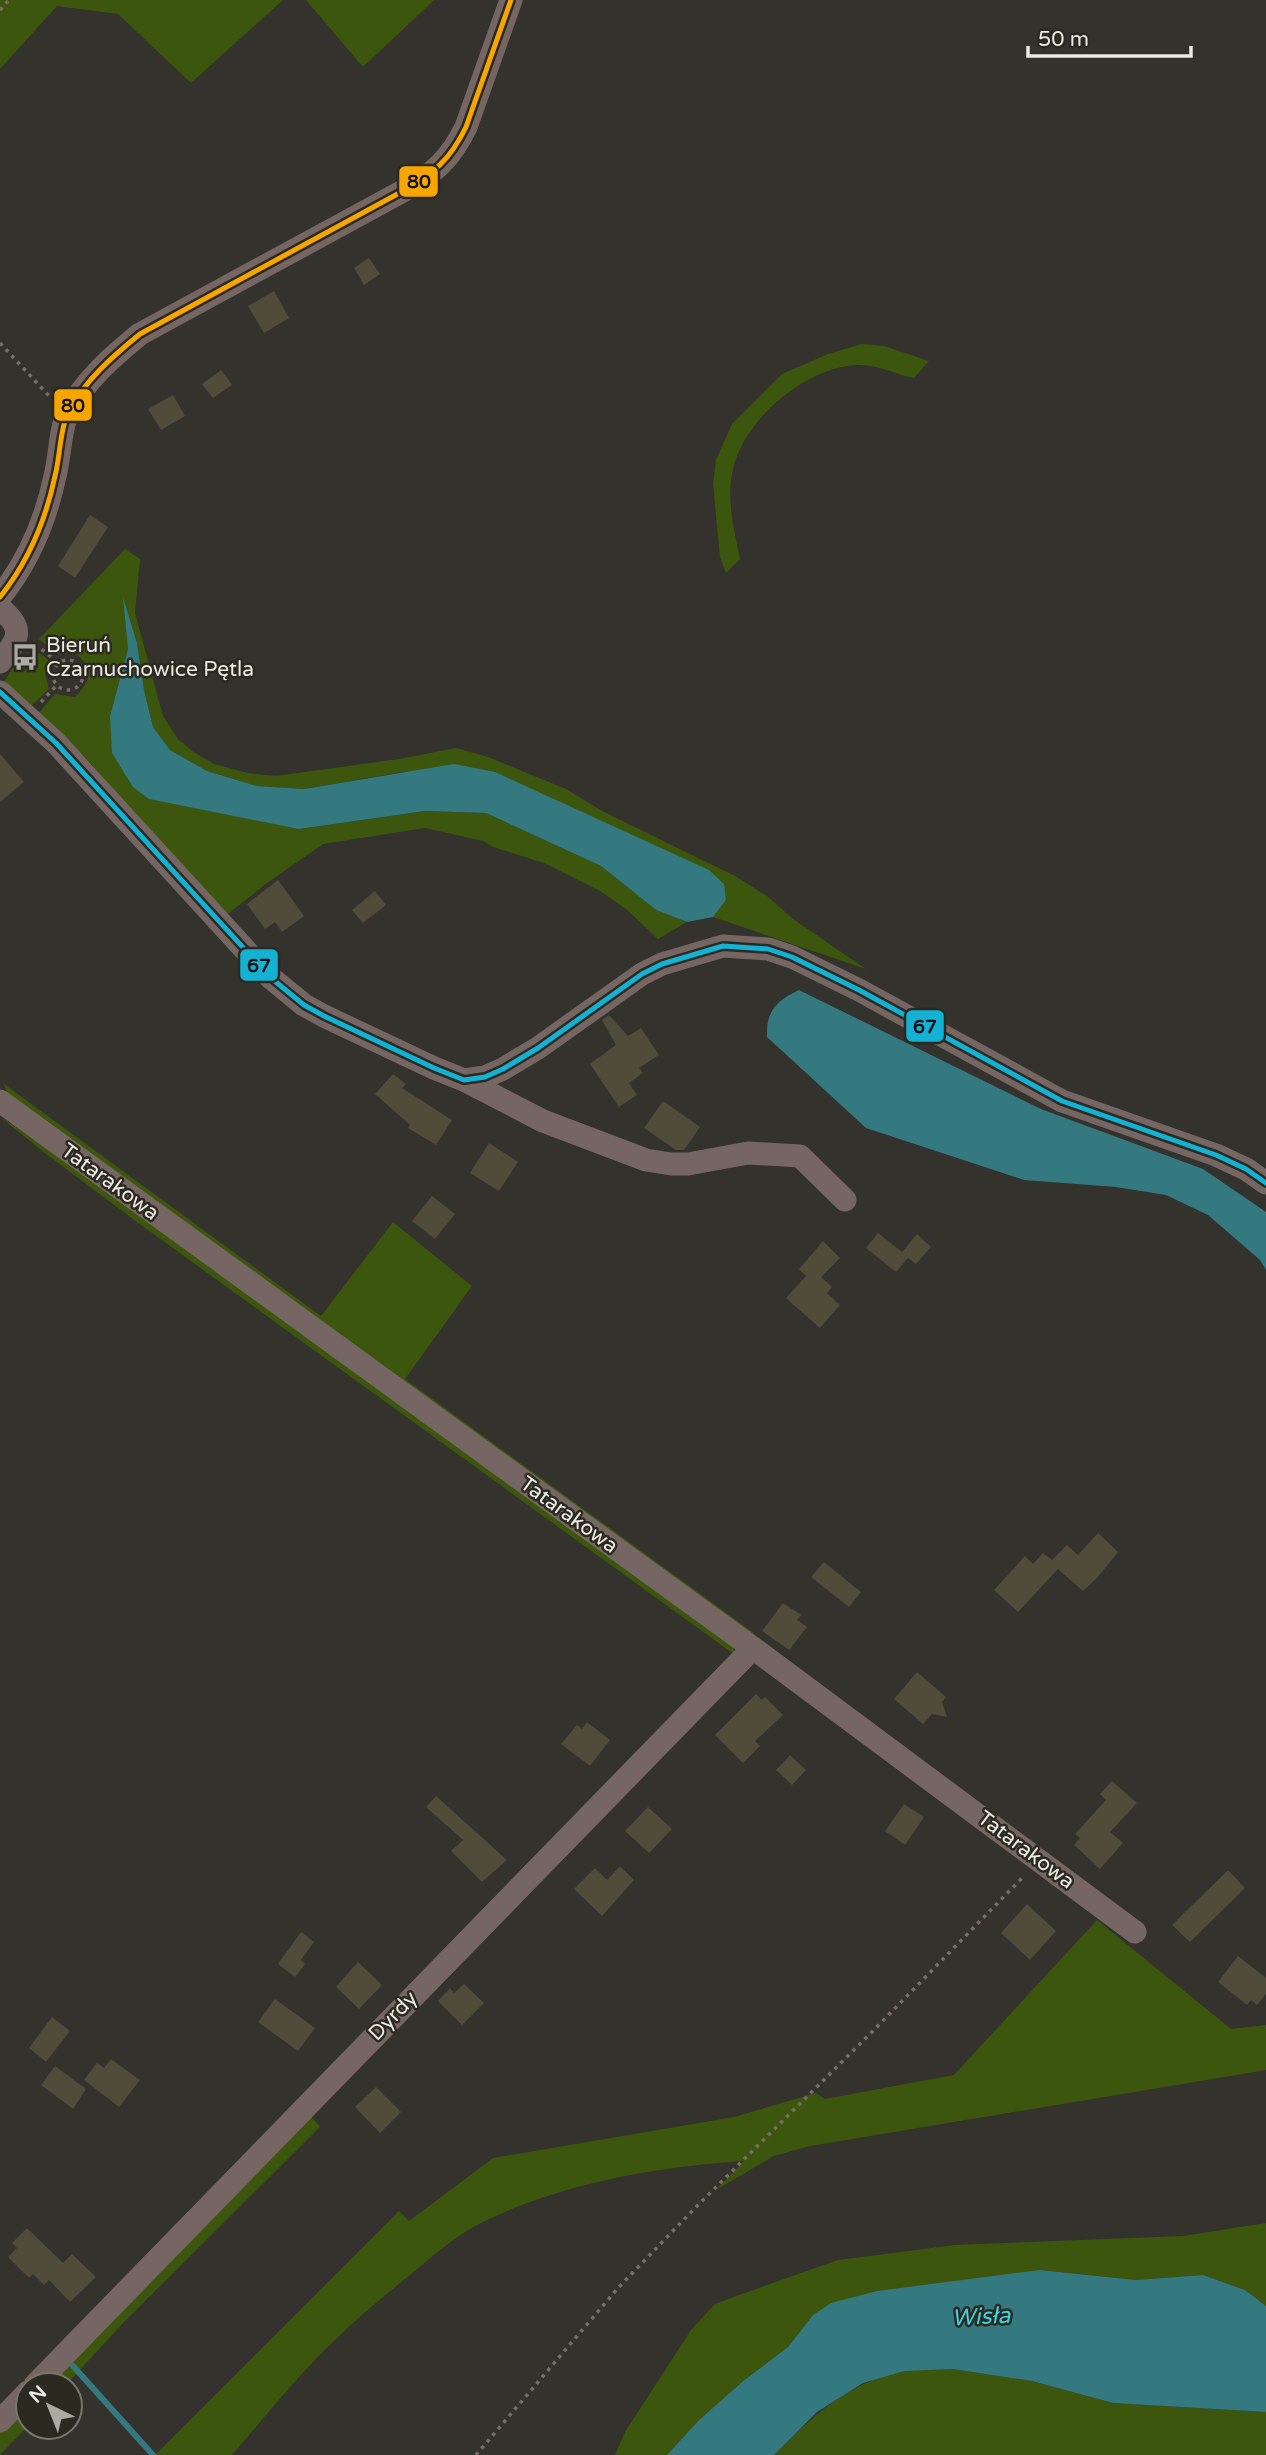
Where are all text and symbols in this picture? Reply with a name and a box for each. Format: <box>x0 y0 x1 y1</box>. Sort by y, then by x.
scale bar <box>1028 14 1191 58</box>
text: 50 m <box>1038 27 1089 52</box>
line badge: 80 <box>398 165 439 198</box>
text: 80 <box>407 171 431 193</box>
line badge: 80 <box>53 388 93 422</box>
text: 80 <box>61 395 85 417</box>
place label: Bieruń Czarnuchowice Pętla <box>46 633 254 682</box>
bus stop icon: Bieruń Czarnuchowice Pętla <box>10 642 40 672</box>
line badge: 67 <box>239 948 279 982</box>
text: 67 <box>247 955 271 977</box>
line badge: 67 <box>905 1009 945 1043</box>
text: 67 <box>913 1016 937 1038</box>
street label: Tatarakowa <box>56 1138 164 1226</box>
street label: Tatarakowa <box>515 1471 623 1559</box>
street label: Tatarakowa <box>973 1806 1079 1894</box>
street label: Dyrdy <box>363 1986 423 2046</box>
water label: Wisła <box>951 2301 1012 2333</box>
north arrow <box>14 2371 84 2441</box>
text: N <box>25 2381 51 2408</box>

